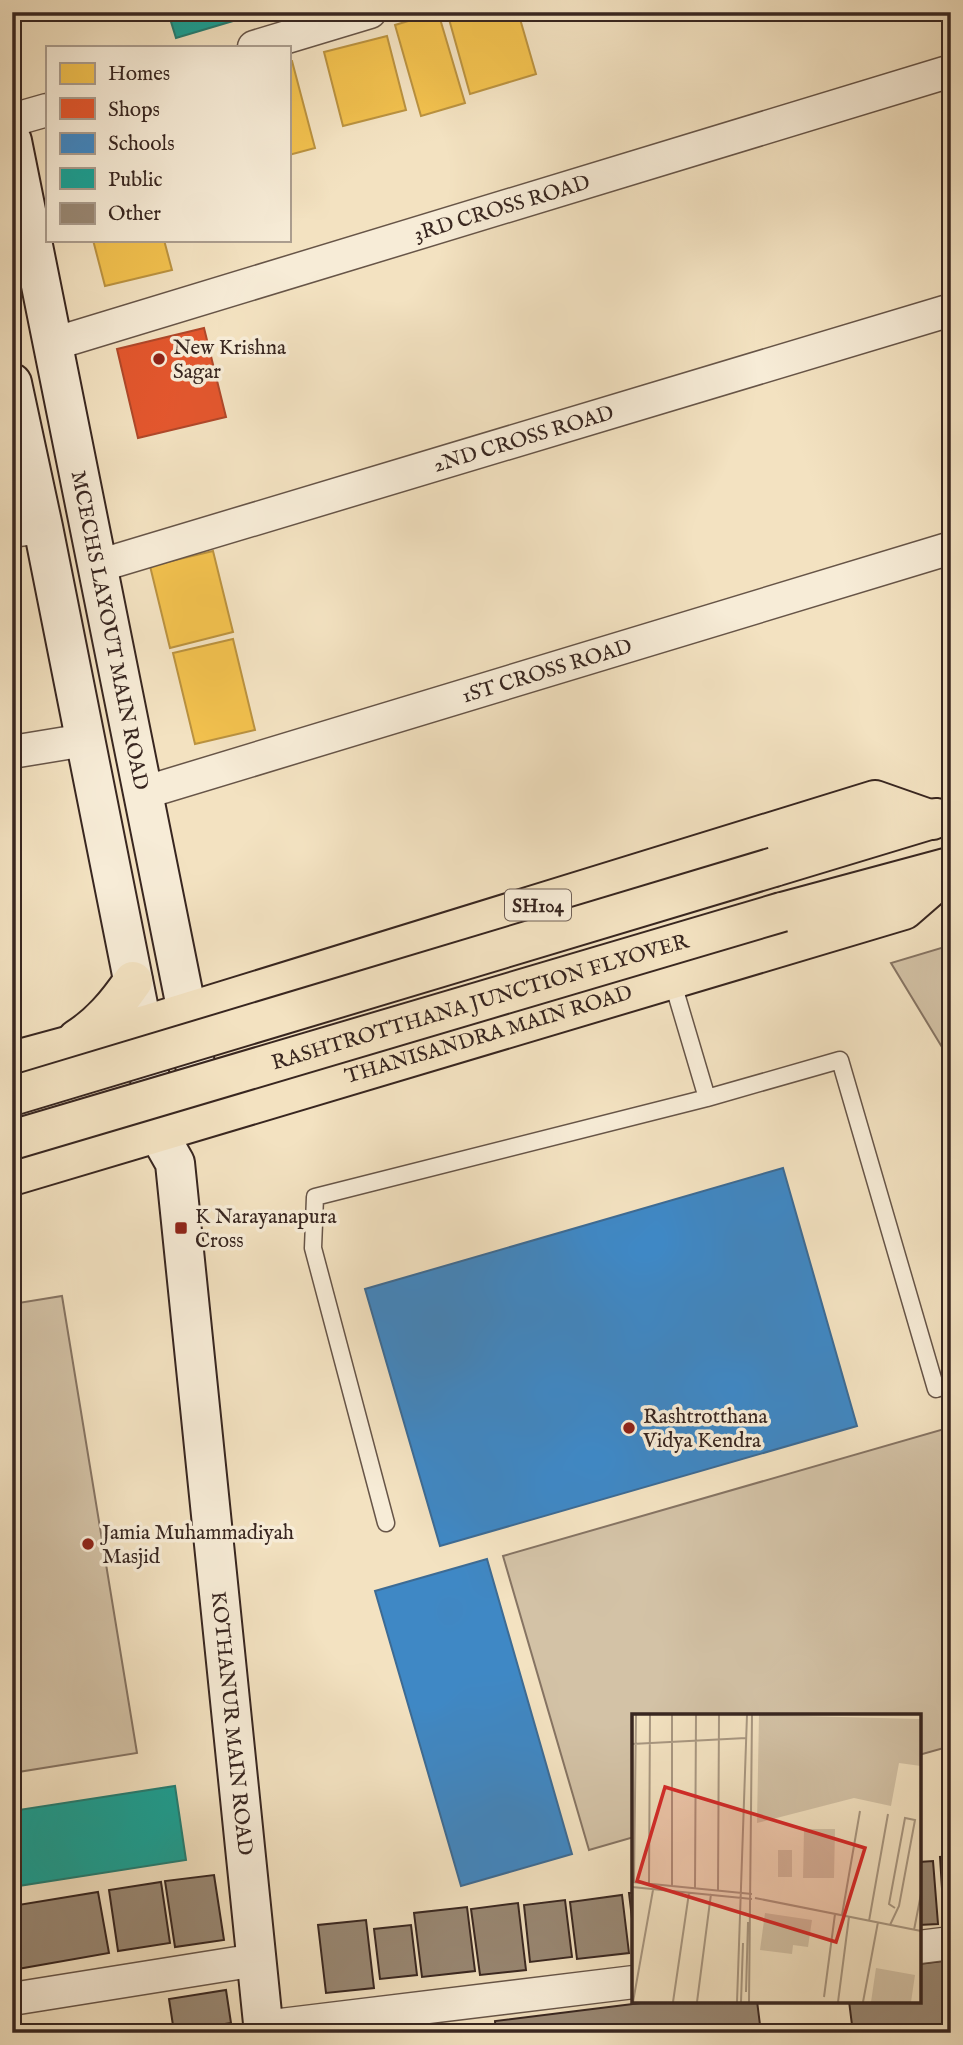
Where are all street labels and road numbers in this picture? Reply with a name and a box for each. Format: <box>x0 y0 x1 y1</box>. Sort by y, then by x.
street label: 3RD CROSS ROAD <box>411 170 594 249</box>
street label: 2ND CROSS ROAD <box>430 400 617 480</box>
street label: MCECHS LAYOUT MAIN ROAD <box>64 469 154 792</box>
street label: 1ST CROSS ROAD <box>459 634 635 710</box>
road number: SH104 <box>505 890 571 920</box>
street label: RASHTROTTHANA JUNCTION FLYOVER <box>269 928 693 1077</box>
street label: THANISANDRA MAIN ROAD <box>342 980 636 1091</box>
street label: KOTHANUR MAIN ROAD <box>204 1590 258 1857</box>

